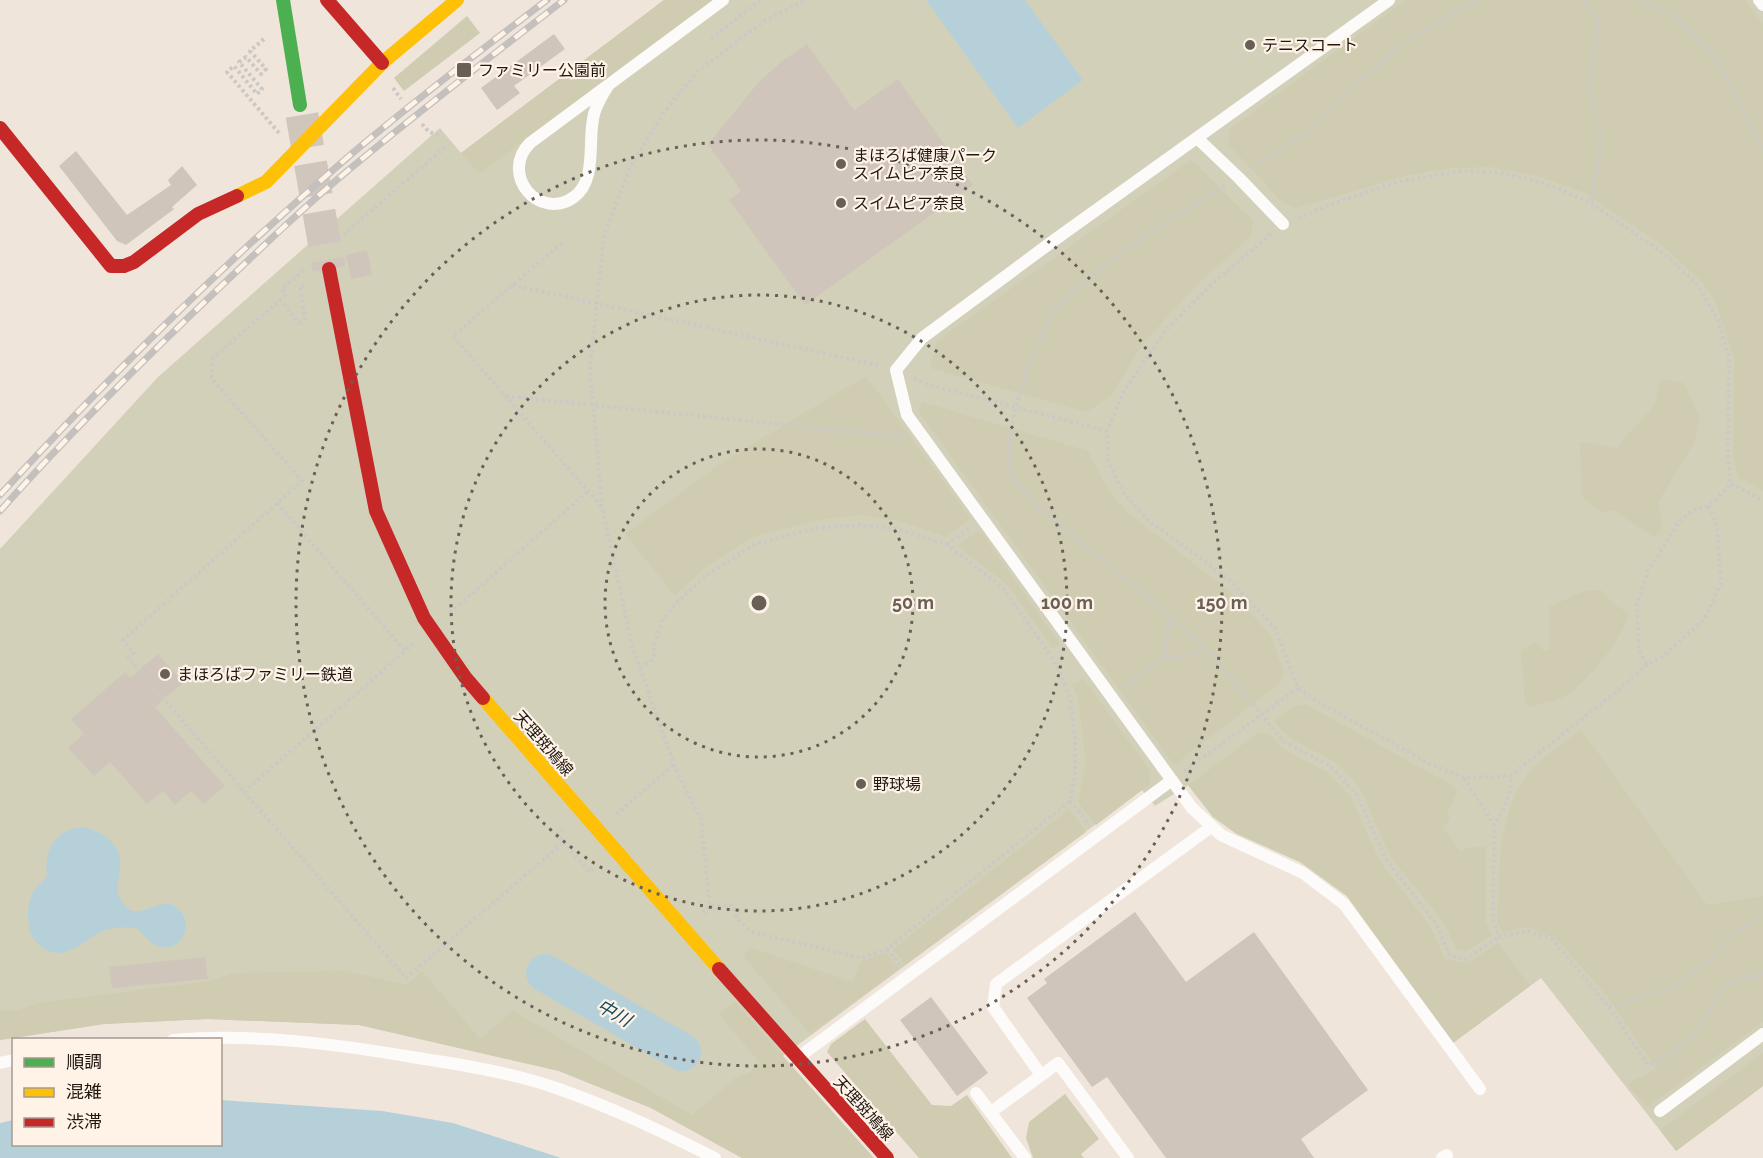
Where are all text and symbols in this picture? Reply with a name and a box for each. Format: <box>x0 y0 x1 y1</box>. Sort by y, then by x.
place label: テニスコート <box>1262 36 1358 55</box>
marker: テニスコート <box>1243 38 1257 52</box>
marker: ファミリー公園前 <box>455 61 473 79</box>
place label: ファミリー公園前 <box>478 61 606 80</box>
place label: まほろば健康パーク スイムピア奈良 <box>853 146 997 183</box>
marker: まほろば健康パーク スイムピア奈良 <box>834 157 848 171</box>
place label: スイムピア奈良 <box>853 194 965 213</box>
marker: スイムピア奈良 <box>834 196 848 210</box>
text: 50 m <box>892 592 934 613</box>
text: 100 m <box>1041 592 1093 613</box>
text: 150 m <box>1197 592 1248 613</box>
centre of rings <box>749 593 769 613</box>
place label: まほろばファミリー鉄道 <box>177 665 353 684</box>
marker: まほろばファミリー鉄道 <box>158 667 172 681</box>
street label: 天理斑鳩線 <box>510 707 577 780</box>
place label: 野球場 <box>873 775 921 794</box>
marker: 野球場 <box>854 777 868 791</box>
water label: 中川 <box>593 994 637 1032</box>
legend <box>12 1038 222 1146</box>
text: 順調 <box>66 1051 102 1072</box>
street label: 天理斑鳩線 <box>830 1072 897 1144</box>
text: 混雑 <box>66 1081 102 1102</box>
text: 渋滞 <box>66 1111 102 1132</box>

